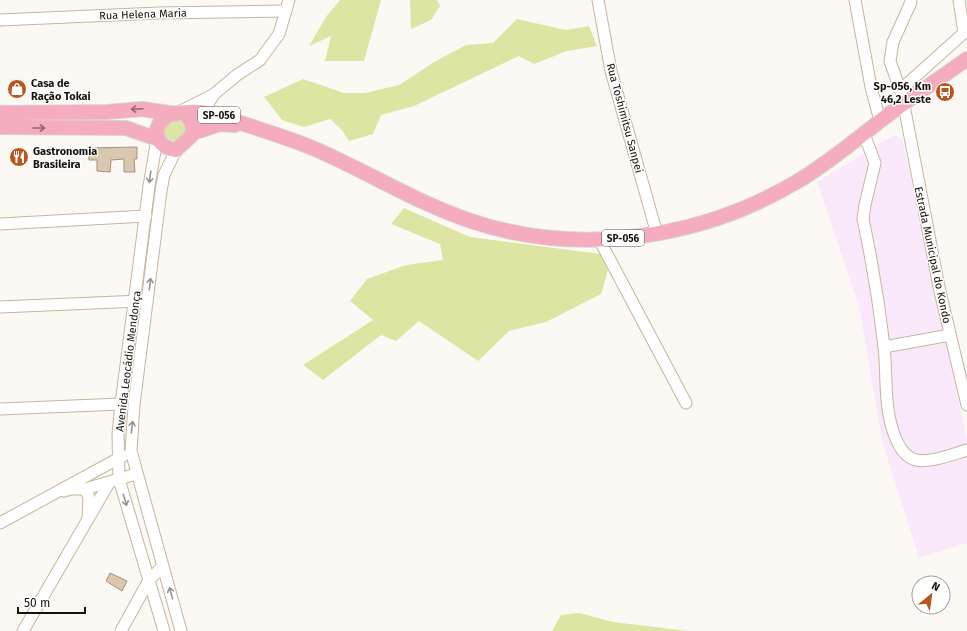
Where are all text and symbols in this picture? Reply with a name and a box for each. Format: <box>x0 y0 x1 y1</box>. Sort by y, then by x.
street label: Rua Helena Maria <box>99 6 187 23</box>
street label: Rua Toshimitsu Sanpei <box>604 62 645 174</box>
place label: Casa de Ração Tokai <box>31 77 91 103</box>
shop icon: Casa de Ração Tokai <box>6 78 28 100</box>
place label: Sp-056, Km 46,2 Leste <box>874 80 931 106</box>
bus stop icon: Sp-056, Km 46,2 Leste <box>934 81 956 103</box>
one-way arrow <box>131 106 144 113</box>
road number: SP-056 <box>198 107 240 123</box>
one-way arrow <box>32 124 45 132</box>
place label: Gastronomia Brasileira <box>33 145 97 171</box>
restaurant icon: Gastronomia Brasileira <box>8 146 30 168</box>
one-way arrow <box>146 170 154 183</box>
street label: Estrada Municipal do Kondo <box>912 185 953 325</box>
road number: SP-056 <box>602 230 644 246</box>
one-way arrow <box>146 278 153 291</box>
street label: Avenida Leocádio Mendonça <box>113 290 144 432</box>
one-way arrow <box>128 421 136 434</box>
one-way arrow <box>122 494 129 507</box>
north arrow <box>911 575 951 615</box>
text: N <box>929 579 942 594</box>
one-way arrow <box>167 587 174 600</box>
scale bar <box>18 589 85 615</box>
text: 50 m <box>24 596 50 610</box>

